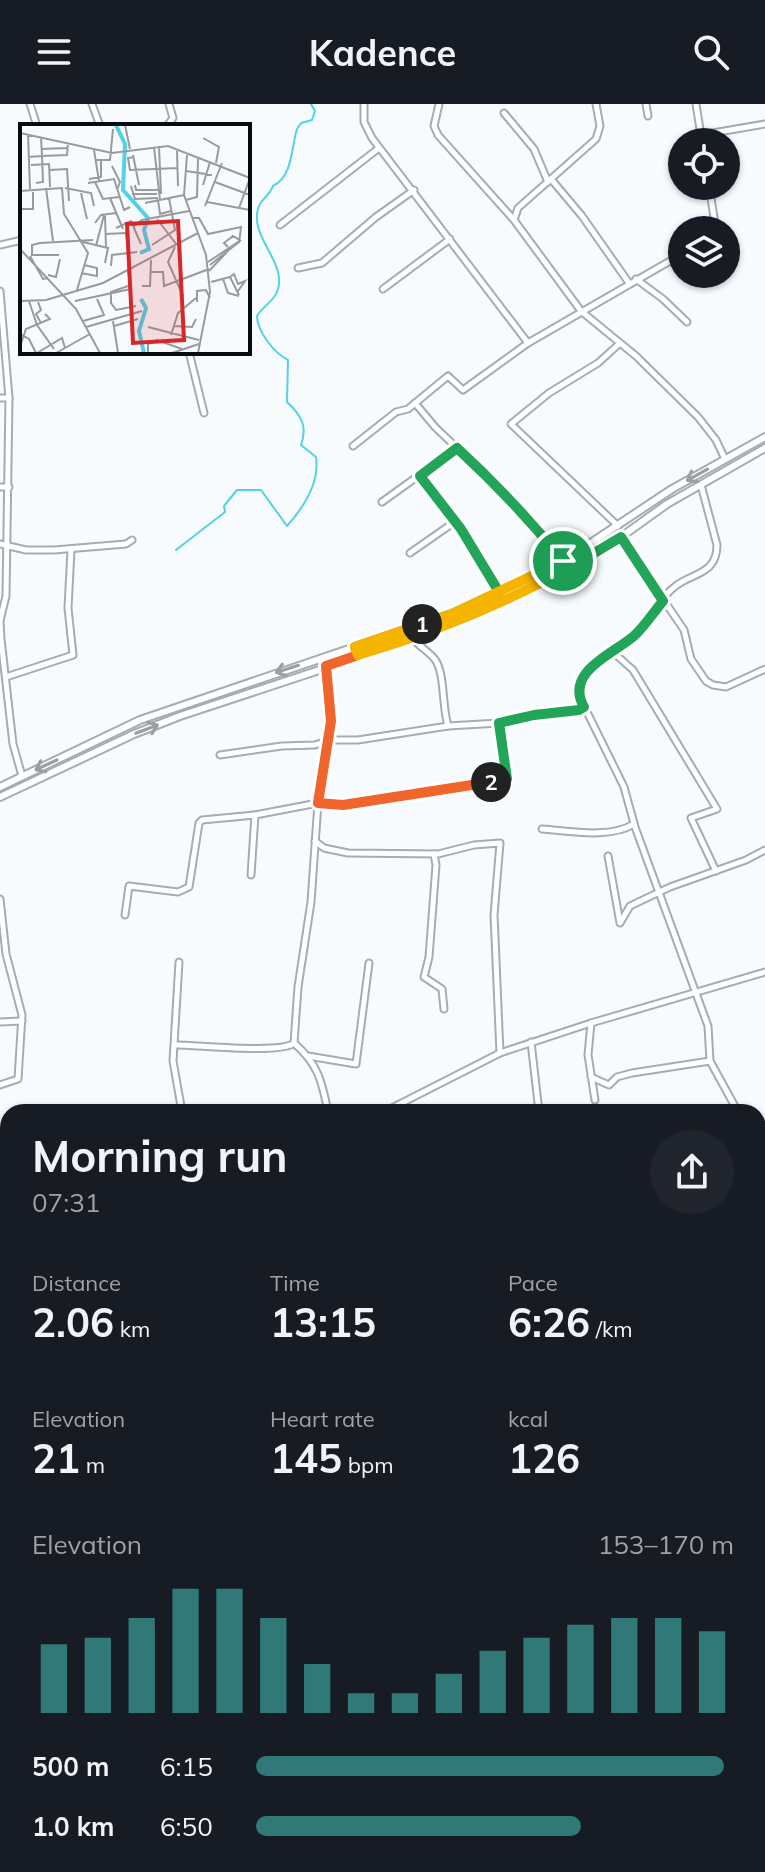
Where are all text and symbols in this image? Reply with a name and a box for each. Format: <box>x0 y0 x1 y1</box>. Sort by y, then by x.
icon: menu <box>32 30 76 74</box>
text: Kadence <box>309 30 456 75</box>
icon: search <box>689 30 733 74</box>
inset map <box>20 124 250 354</box>
map controls <box>668 128 740 288</box>
button: locate <box>668 128 740 200</box>
button: layers <box>668 216 740 288</box>
one-way arrow <box>686 467 709 483</box>
pin <box>529 527 597 595</box>
icon: arrive <box>541 539 585 583</box>
pin: 1 <box>402 604 442 644</box>
text: 1 <box>415 610 429 638</box>
one-way arrow <box>275 663 300 678</box>
one-way arrow <box>134 721 159 735</box>
one-way arrow <box>34 758 58 773</box>
pin: 2 <box>471 762 511 802</box>
text: 2 <box>484 768 498 796</box>
text: Morning run <box>32 1128 288 1183</box>
button: share <box>650 1130 734 1214</box>
text: 07:31 <box>32 1186 100 1219</box>
text: Distance <box>32 1269 121 1297</box>
text: Time <box>270 1269 320 1297</box>
text: Pace <box>508 1269 558 1297</box>
text: 2.06 <box>32 1297 114 1347</box>
text: 13:15 <box>270 1297 376 1347</box>
text: 6:26 <box>508 1297 590 1347</box>
text: km <box>114 1315 150 1343</box>
text: /km <box>590 1315 633 1343</box>
text: Elevation <box>32 1405 125 1433</box>
text: Heart rate <box>270 1405 375 1433</box>
text: kcal <box>508 1405 548 1433</box>
text: 21 <box>32 1433 80 1483</box>
text: 145 <box>270 1433 342 1483</box>
text: 126 <box>508 1433 580 1483</box>
text: m <box>80 1451 105 1479</box>
text: bpm <box>342 1451 393 1479</box>
text: Elevation <box>32 1528 142 1561</box>
text: 153–170 m <box>598 1528 734 1561</box>
text: 500 m <box>32 1750 109 1783</box>
text: 6:15 <box>160 1750 213 1783</box>
text: 1.0 km <box>32 1810 115 1843</box>
text: 6:50 <box>160 1810 213 1843</box>

